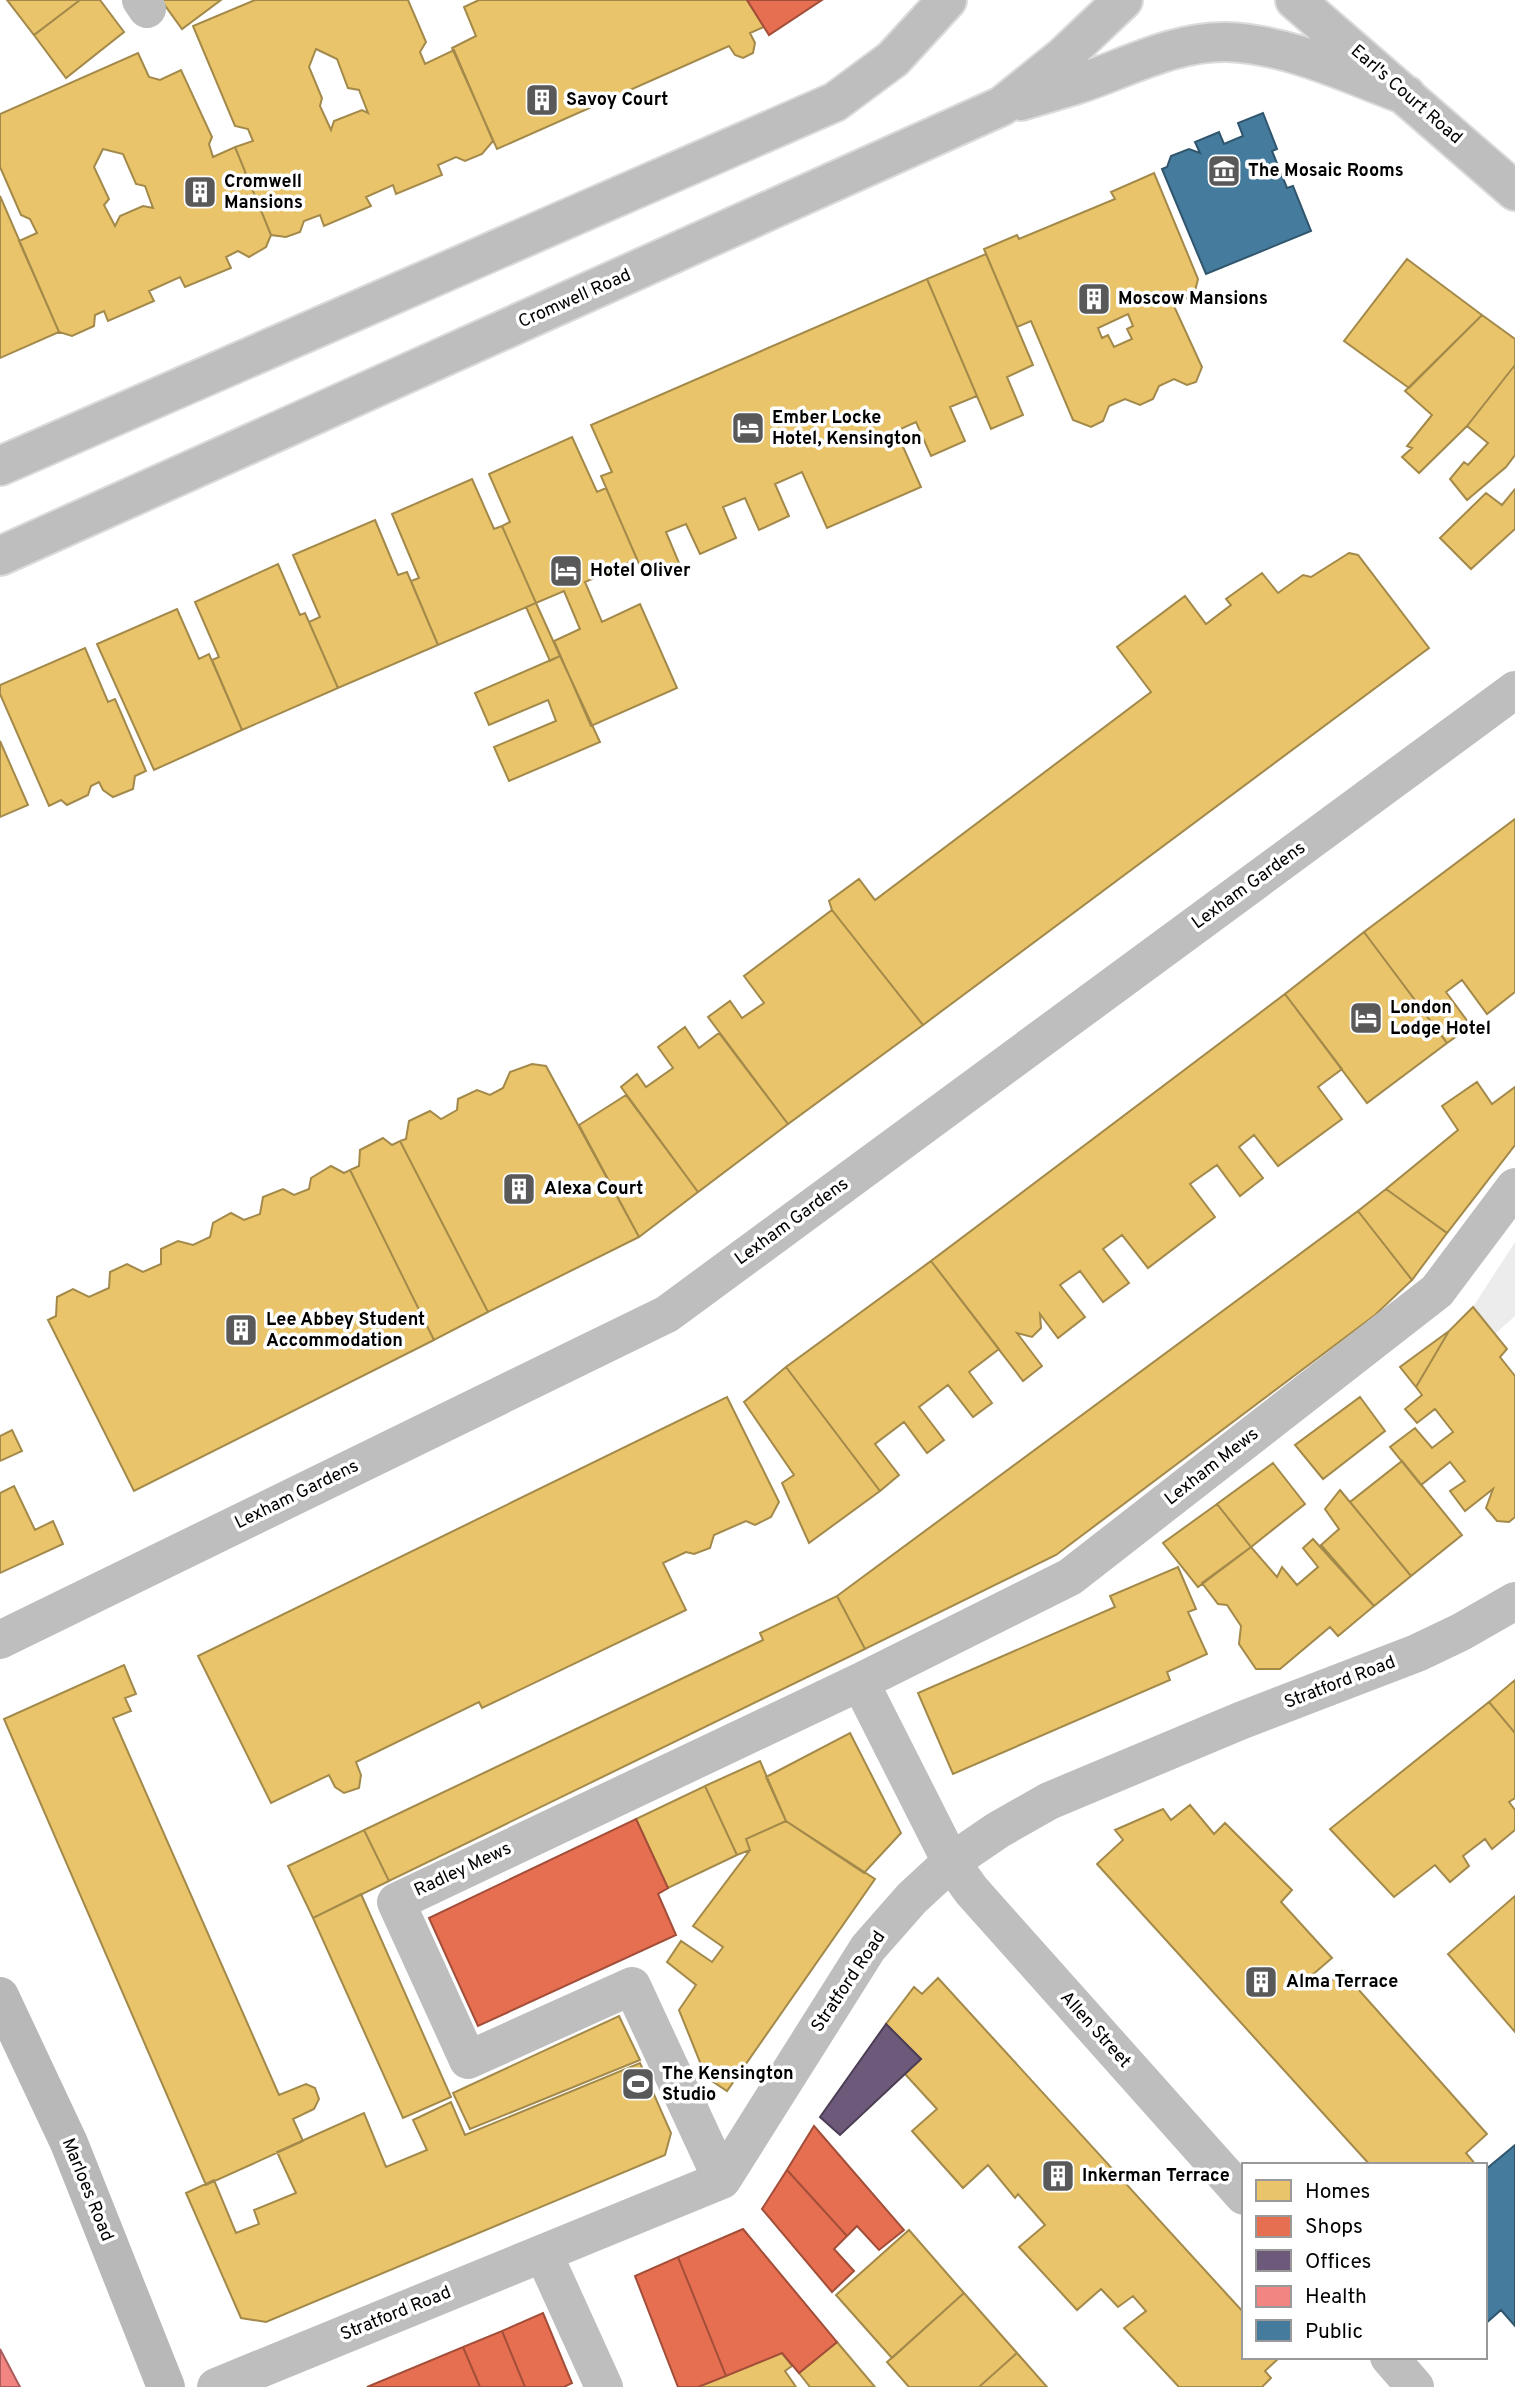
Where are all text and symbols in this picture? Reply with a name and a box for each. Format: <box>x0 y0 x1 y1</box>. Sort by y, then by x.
street label: Earl's Court Road <box>1345 40 1467 150</box>
building icon: Savoy Court <box>523 81 561 119</box>
place label: Savoy Court <box>566 89 668 112</box>
museum icon: The Mosaic Rooms <box>1205 152 1243 190</box>
place label: The Mosaic Rooms <box>1248 160 1404 183</box>
place label: Cromwell Mansions <box>224 171 303 215</box>
building icon: Cromwell Mansions <box>181 173 219 211</box>
street label: Cromwell Road <box>515 264 635 334</box>
building icon: Moscow Mansions <box>1075 280 1113 318</box>
place label: Moscow Mansions <box>1118 288 1268 311</box>
place label: Ember Locke Hotel, Kensington <box>772 407 922 451</box>
hotel icon: Ember Locke Hotel, Kensington <box>729 409 767 447</box>
hotel icon: Hotel Oliver <box>547 552 585 590</box>
place label: Hotel Oliver <box>590 560 691 583</box>
street label: Lexham Gardens <box>1188 837 1310 935</box>
place label: London Lodge Hotel <box>1390 997 1491 1041</box>
hotel icon: London Lodge Hotel <box>1347 999 1385 1037</box>
building icon: Alexa Court <box>500 1170 538 1208</box>
street label: Lexham Gardens <box>731 1173 853 1271</box>
place label: Alexa Court <box>544 1178 643 1201</box>
place label: Lee Abbey Student Accommodation <box>266 1309 425 1353</box>
building icon: Lee Abbey Student Accommodation <box>222 1311 260 1349</box>
street label: Lexham Mews <box>1160 1423 1264 1511</box>
street label: Lexham Gardens <box>231 1455 363 1535</box>
street label: Stratford Road <box>1281 1651 1399 1715</box>
street label: Radley Mews <box>411 1837 515 1903</box>
street label: Stratford Road <box>807 1927 891 2037</box>
building icon: Alma Terrace <box>1242 1963 1280 2001</box>
place label: Alma Terrace <box>1286 1971 1398 1994</box>
street label: Allen Street <box>1055 1987 1135 2073</box>
place label: The Kensington Studio <box>662 2063 794 2107</box>
sports icon: The Kensington Studio <box>619 2065 657 2103</box>
street label: Marloes Road <box>56 2135 118 2245</box>
building icon: Inkerman Terrace <box>1039 2157 1077 2195</box>
legend <box>1242 2163 1487 2359</box>
place label: Inkerman Terrace <box>1082 2165 1230 2188</box>
text: Homes <box>1305 2179 1370 2206</box>
text: Shops <box>1305 2214 1363 2241</box>
text: Offices <box>1305 2249 1371 2276</box>
street label: Stratford Road <box>337 2281 455 2347</box>
text: Health <box>1305 2284 1367 2311</box>
text: Public <box>1305 2319 1363 2346</box>

